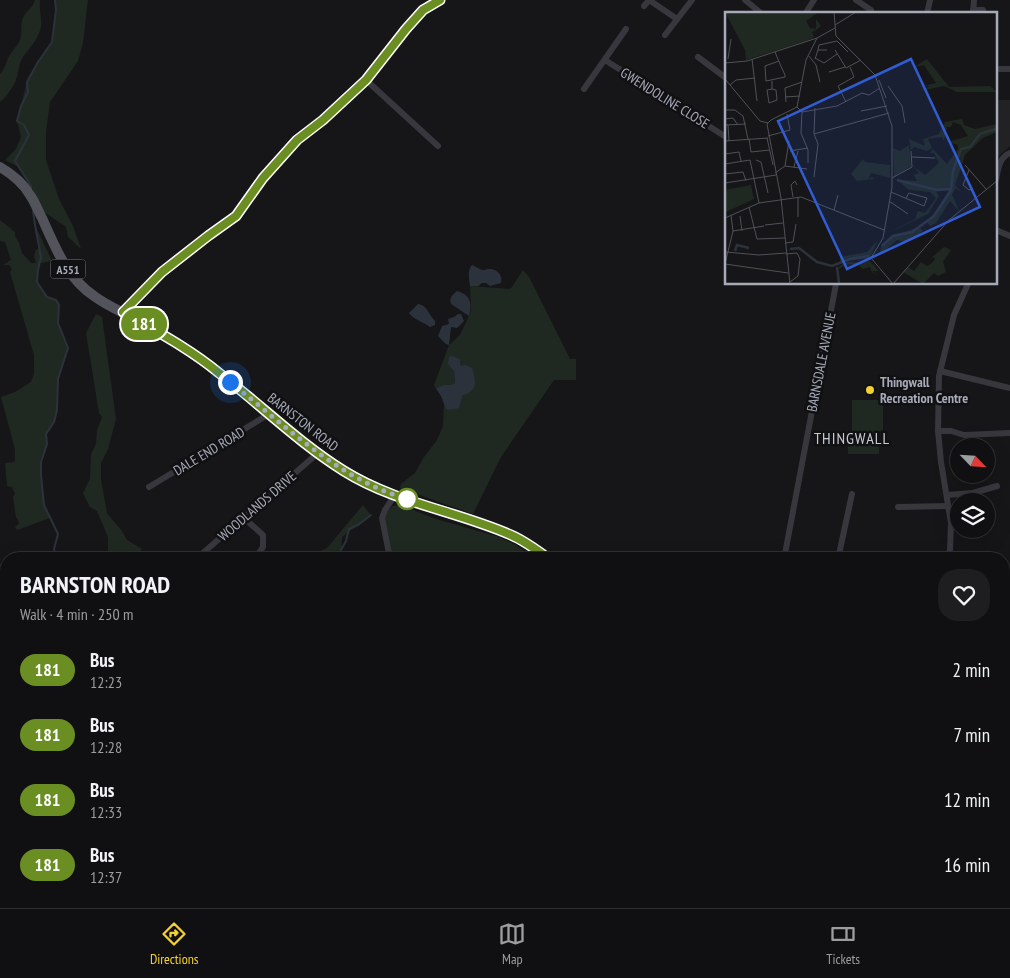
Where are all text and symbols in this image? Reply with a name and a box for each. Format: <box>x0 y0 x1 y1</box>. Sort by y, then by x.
inset map <box>725 12 998 285</box>
street label: GWENDOLINE CLOSE <box>617 63 713 133</box>
road number: A551 <box>50 260 86 278</box>
line badge: 181 <box>115 308 173 340</box>
street label: BARNSDALE AVENUE <box>803 311 839 413</box>
text: 181 <box>131 312 157 335</box>
your location <box>218 370 243 395</box>
place label: Thingwall Recreation Centre <box>880 373 968 407</box>
marker: Thingwall Recreation Centre <box>864 384 876 396</box>
street label: BARNSTON ROAD <box>264 389 342 455</box>
street label: DALE END ROAD <box>170 423 248 479</box>
district label: THINGWALL <box>814 428 890 448</box>
north arrow <box>950 438 995 482</box>
map controls <box>950 438 995 538</box>
street label: WOODLANDS DRIVE <box>214 467 300 545</box>
unlabelled marker <box>396 488 418 510</box>
button: layers <box>950 493 995 538</box>
text: BARNSTON ROAD <box>20 569 170 600</box>
button: heart <box>938 569 990 621</box>
text: Walk · 4 min · 250 m <box>20 604 133 624</box>
text: Bus <box>90 648 114 672</box>
text: 181 <box>35 658 60 681</box>
text: 2 min <box>953 658 990 682</box>
text: 12:23 <box>90 672 122 692</box>
text: Bus <box>90 713 114 737</box>
text: 181 <box>35 723 60 746</box>
text: 7 min <box>953 723 990 747</box>
text: 12:28 <box>90 737 122 757</box>
text: Bus <box>90 778 114 802</box>
text: 181 <box>35 788 60 811</box>
text: 12 min <box>944 788 990 812</box>
text: 12:33 <box>90 802 122 822</box>
text: Bus <box>90 843 114 867</box>
text: 181 <box>35 853 60 876</box>
text: 16 min <box>944 853 990 877</box>
text: 12:37 <box>90 867 122 887</box>
tab: Directions <box>150 920 199 968</box>
tab: Map <box>498 920 526 968</box>
tab: Tickets <box>826 920 860 968</box>

